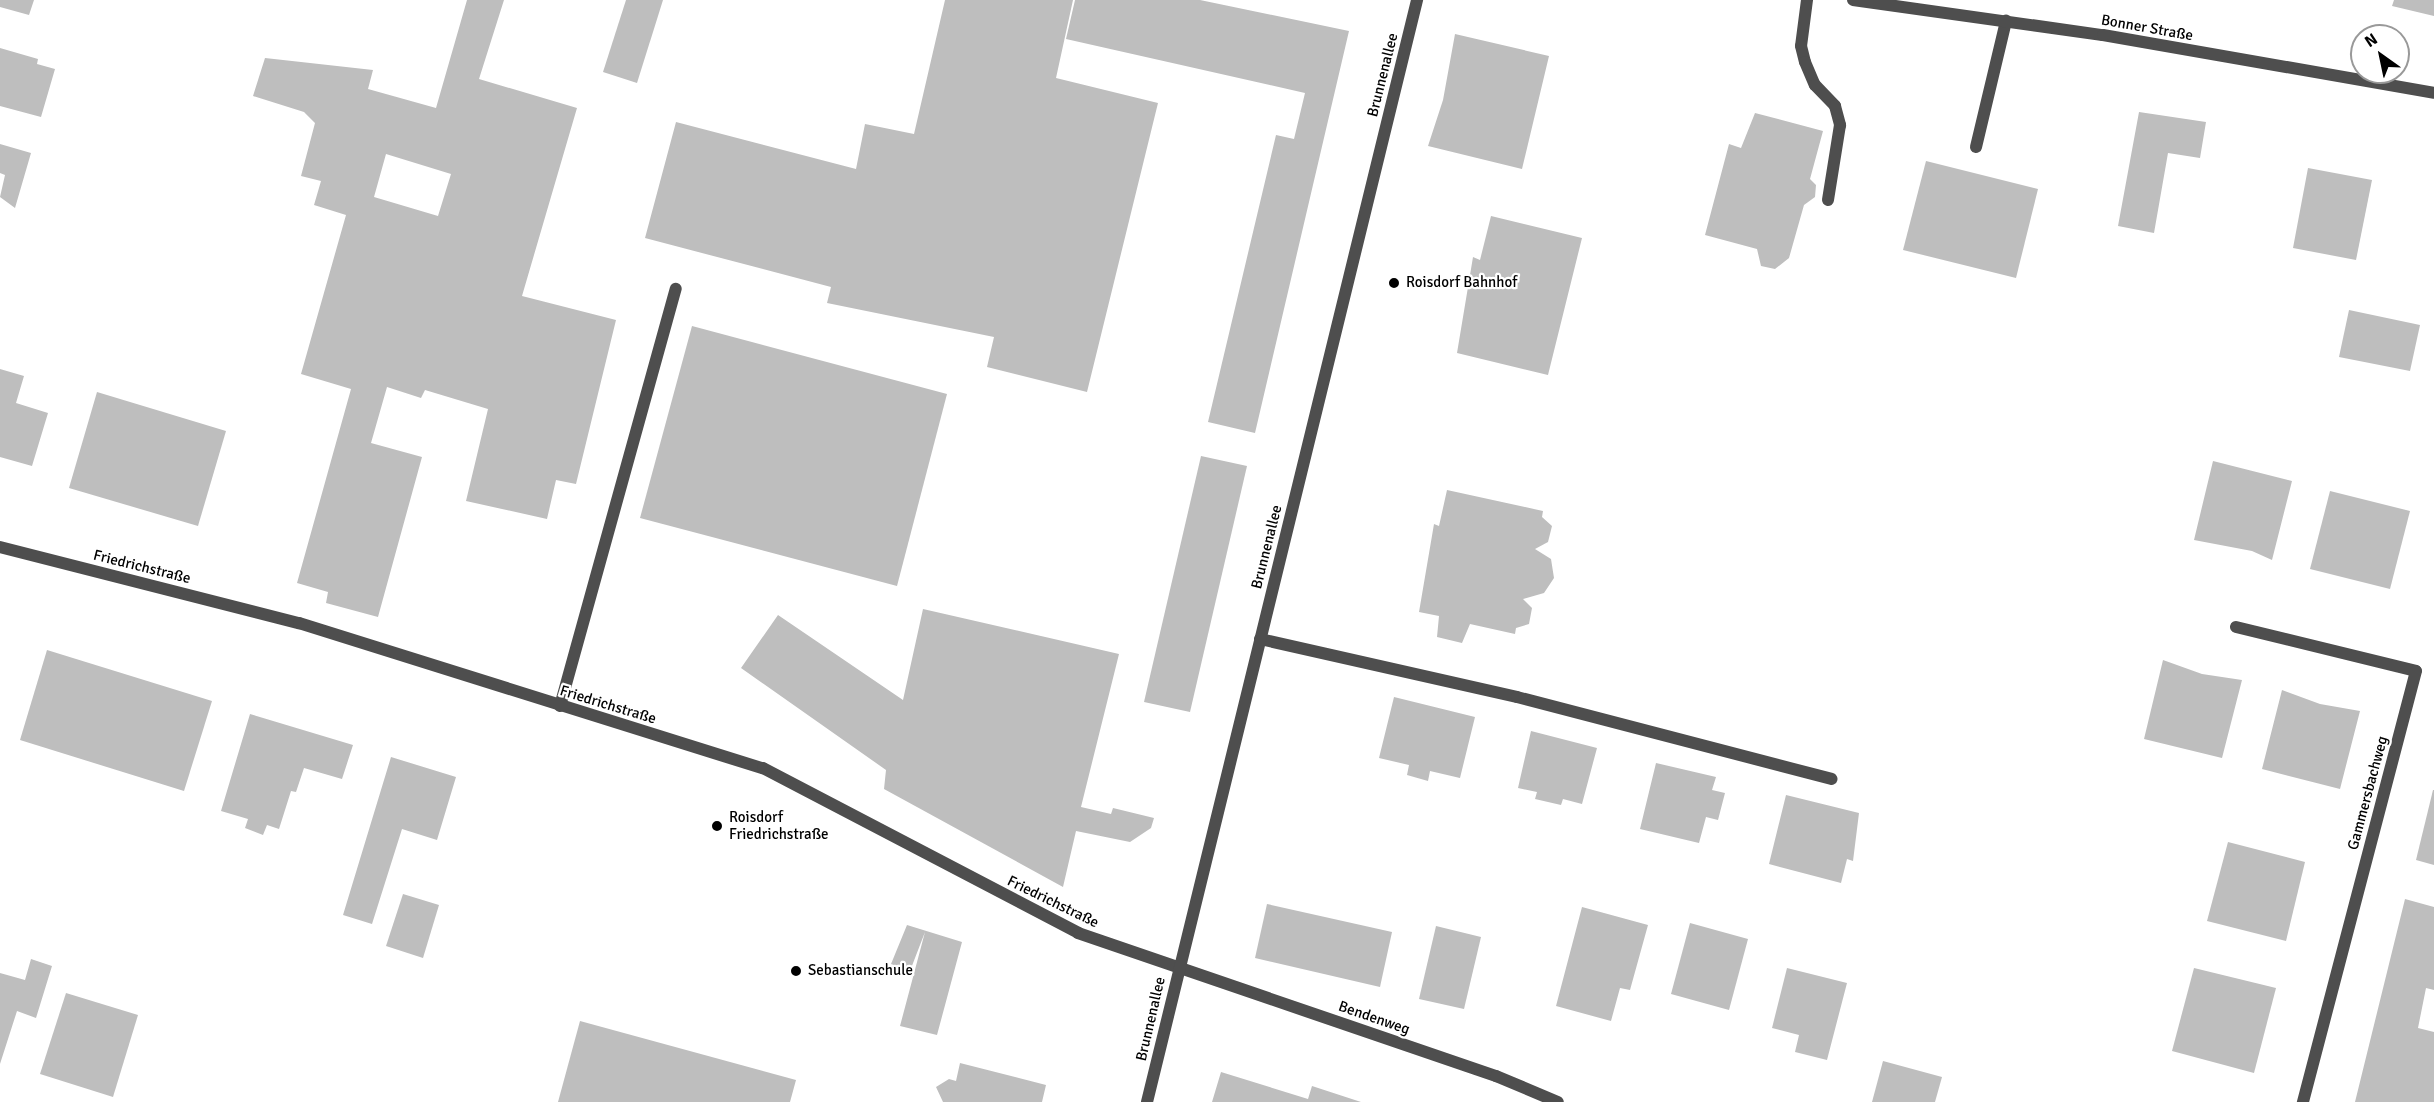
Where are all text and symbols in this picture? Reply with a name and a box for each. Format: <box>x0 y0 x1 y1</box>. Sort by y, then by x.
street label: Bonner Straße <box>2100 11 2194 45</box>
north arrow <box>2350 24 2410 84</box>
text: N <box>2361 29 2381 52</box>
street label: Brunnenallee <box>1364 31 1402 119</box>
place label: Roisdorf Bahnhof <box>1406 274 1517 292</box>
marker: Roisdorf Bahnhof <box>1387 276 1401 290</box>
street label: Brunnenallee <box>1248 503 1286 591</box>
street label: Friedrichstraße <box>91 546 193 588</box>
street label: Friedrichstraße <box>558 682 658 728</box>
street label: Gammersbachweg <box>2344 734 2392 852</box>
place label: Roisdorf Friedrichstraße <box>729 808 829 843</box>
marker: Roisdorf Friedrichstraße <box>710 819 724 833</box>
street label: Friedrichstraße <box>1004 872 1102 932</box>
place label: Sebastianschule <box>808 962 913 980</box>
marker: Sebastianschule <box>789 964 803 978</box>
street label: Brunnenallee <box>1133 975 1169 1063</box>
street label: Bendenweg <box>1336 997 1412 1039</box>

